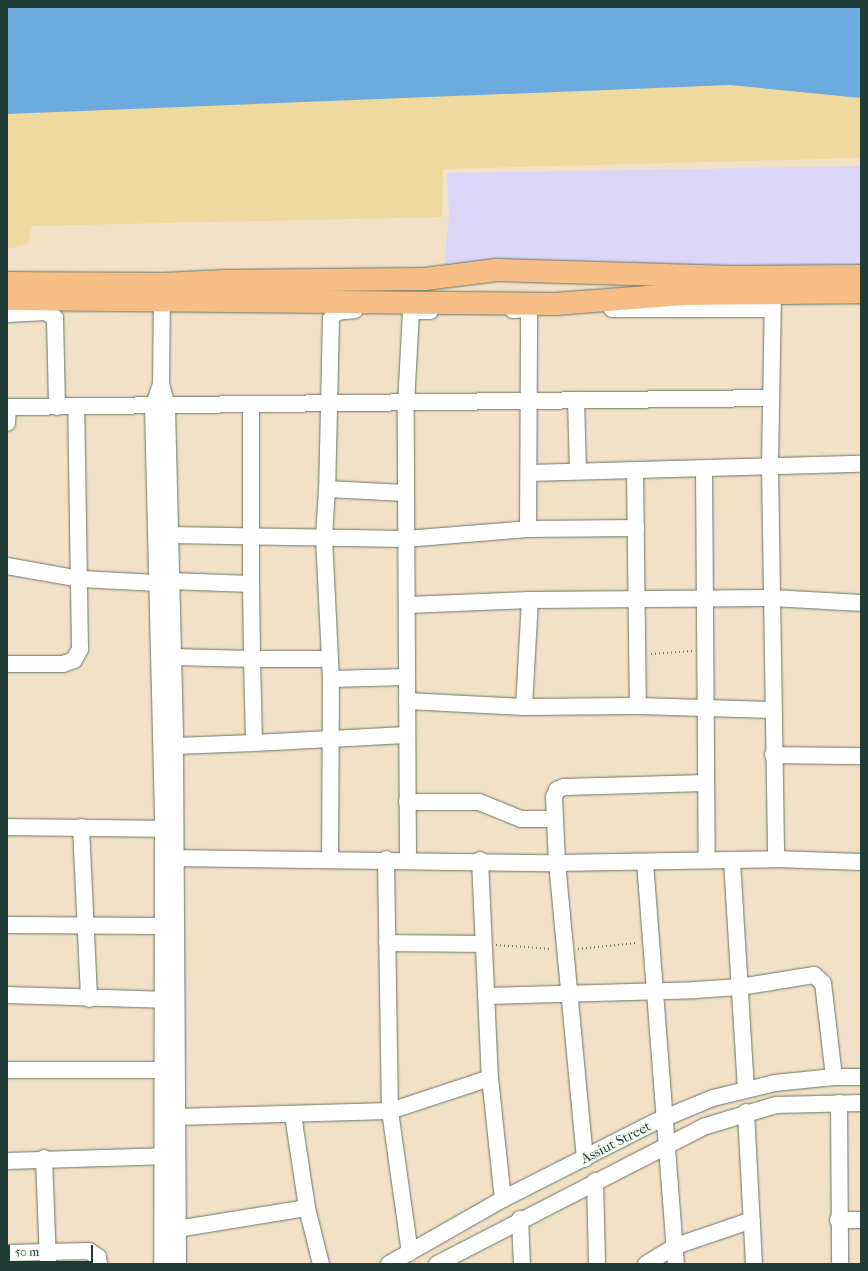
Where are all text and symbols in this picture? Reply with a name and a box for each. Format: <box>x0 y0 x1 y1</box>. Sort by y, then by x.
street label: Assiut Street <box>578 1118 654 1168</box>
scale bar <box>10 1237 95 1263</box>
text: 50 m <box>15 1245 39 1259</box>

